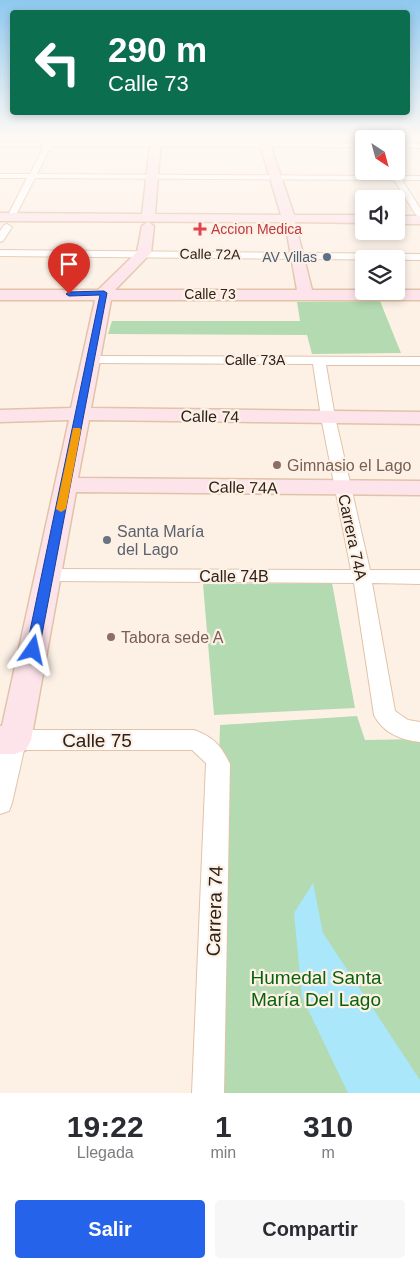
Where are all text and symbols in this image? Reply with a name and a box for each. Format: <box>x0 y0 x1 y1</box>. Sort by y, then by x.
icon: left <box>25 30 90 95</box>
text: 290 m <box>108 30 207 69</box>
text: Calle 73 <box>108 71 189 96</box>
north arrow <box>355 130 405 180</box>
map controls <box>355 130 405 300</box>
button: sound <box>355 190 405 240</box>
place label: Accion Medica <box>211 221 302 237</box>
marker: Accion Medica <box>193 222 207 236</box>
pin <box>48 243 90 294</box>
street label: Calle 72A <box>180 245 241 263</box>
place label: AV Villas <box>262 249 317 265</box>
icon: arrive <box>55 250 83 278</box>
button: layers <box>355 250 405 300</box>
marker: AV Villas <box>321 251 333 263</box>
street label: Calle 73 <box>184 286 236 302</box>
street label: Calle 73A <box>225 352 286 368</box>
street label: Calle 74 <box>180 407 240 426</box>
place label: Gimnasio el Lago <box>287 457 412 474</box>
marker: Gimnasio el Lago <box>271 459 283 471</box>
street label: Calle 74A <box>208 478 278 497</box>
street label: Carrera 74A <box>335 493 370 582</box>
place label: Santa María del Lago <box>117 523 204 558</box>
marker: Santa María del Lago <box>101 534 113 546</box>
street label: Calle 74B <box>199 568 269 585</box>
position arrow <box>6 623 58 675</box>
place label: Tabora sede A <box>121 629 224 646</box>
marker: Tabora sede A <box>105 631 117 643</box>
street label: Calle 75 <box>62 730 132 751</box>
street label: Carrera 74 <box>202 865 227 957</box>
park label: Humedal Santa María Del Lago <box>251 967 382 1010</box>
text: 19:22 <box>67 1110 144 1143</box>
text: 1 <box>215 1110 232 1143</box>
text: 310 <box>303 1110 353 1143</box>
text: Llegada <box>77 1144 134 1161</box>
text: min <box>210 1144 236 1161</box>
text: m <box>321 1144 335 1161</box>
button: Salir <box>15 1200 205 1258</box>
button: Compartir <box>215 1200 405 1258</box>

